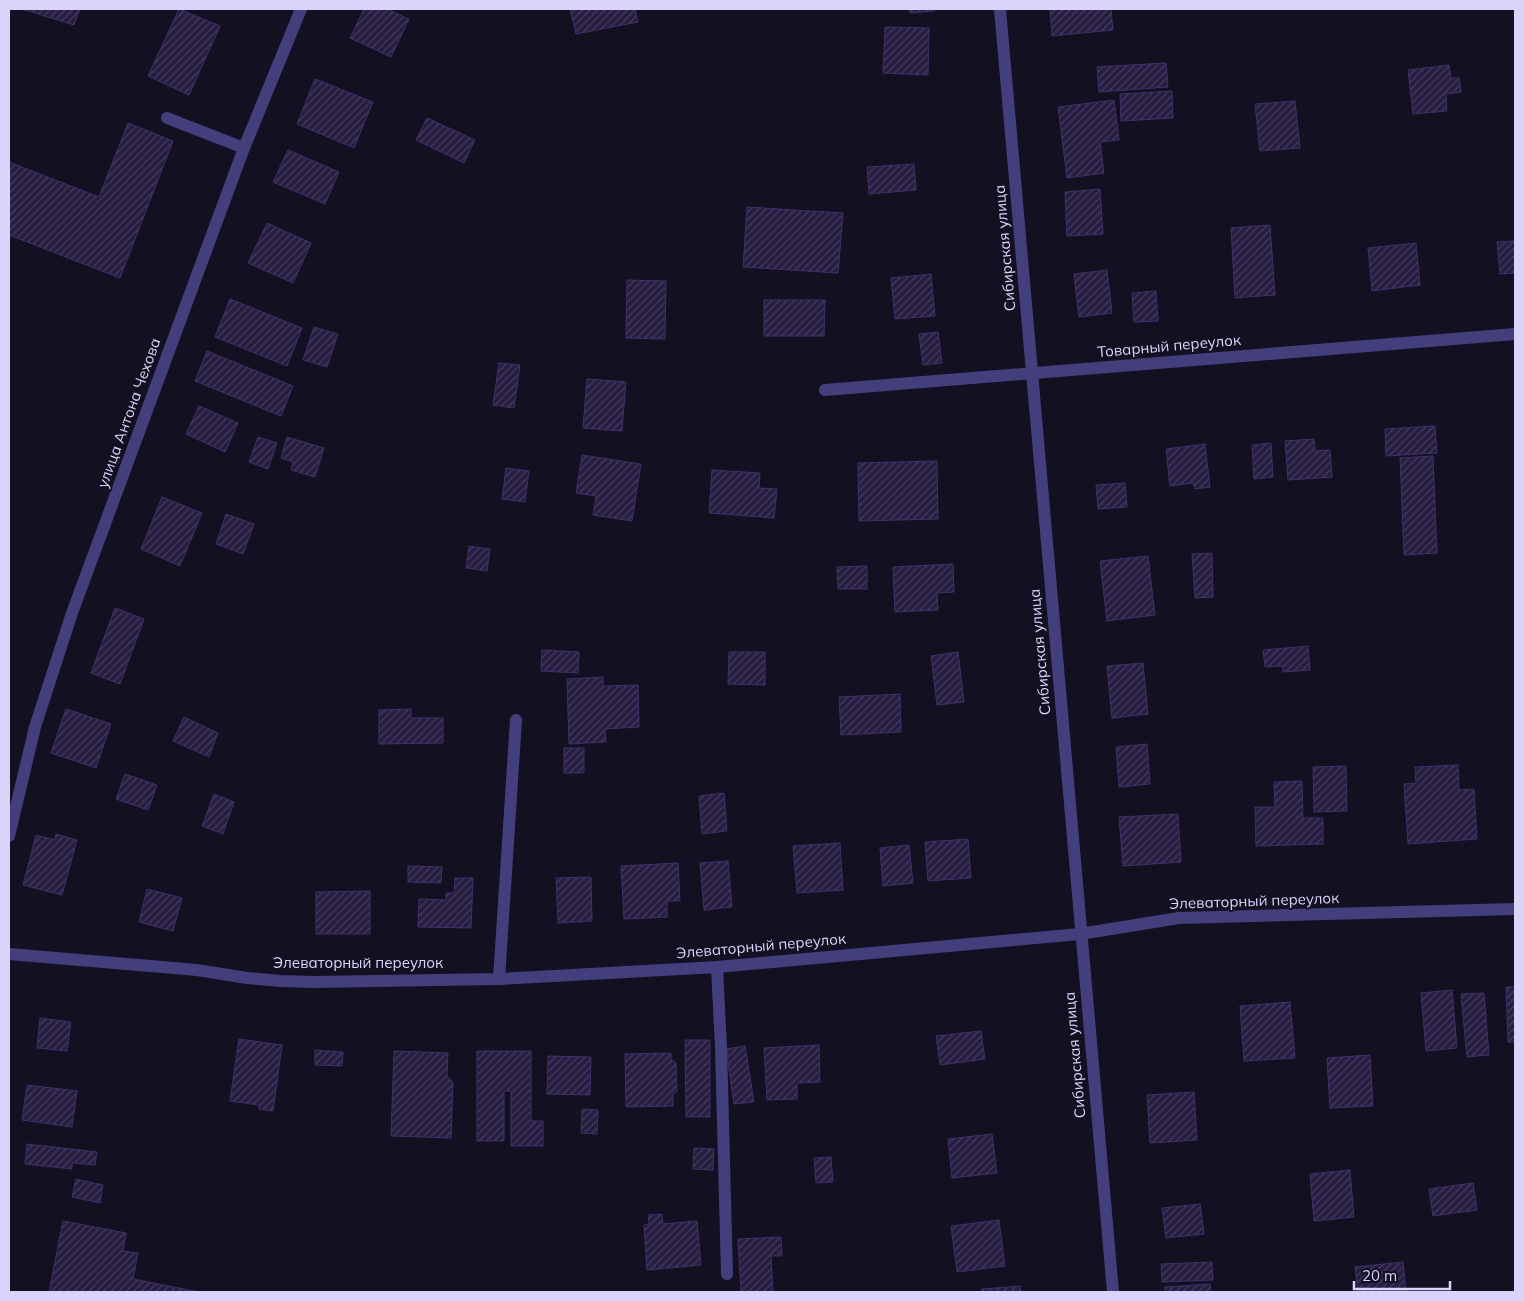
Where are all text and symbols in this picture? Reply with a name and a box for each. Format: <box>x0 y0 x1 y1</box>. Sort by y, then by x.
street label: Сибирская улица <box>990 184 1019 312</box>
street label: Товарный переулок <box>1096 330 1242 361</box>
street label: улица Антона Чехова <box>93 335 164 490</box>
street label: Сибирская улица <box>1025 588 1054 716</box>
street label: Элеваторный переулок <box>1169 888 1340 913</box>
street label: Элеваторный переулок <box>675 929 848 962</box>
street label: Элеваторный переулок <box>273 953 444 972</box>
street label: Сибирская улица <box>1060 991 1089 1119</box>
scale bar <box>1354 1258 1450 1290</box>
text: 20 m <box>1362 1266 1397 1285</box>

